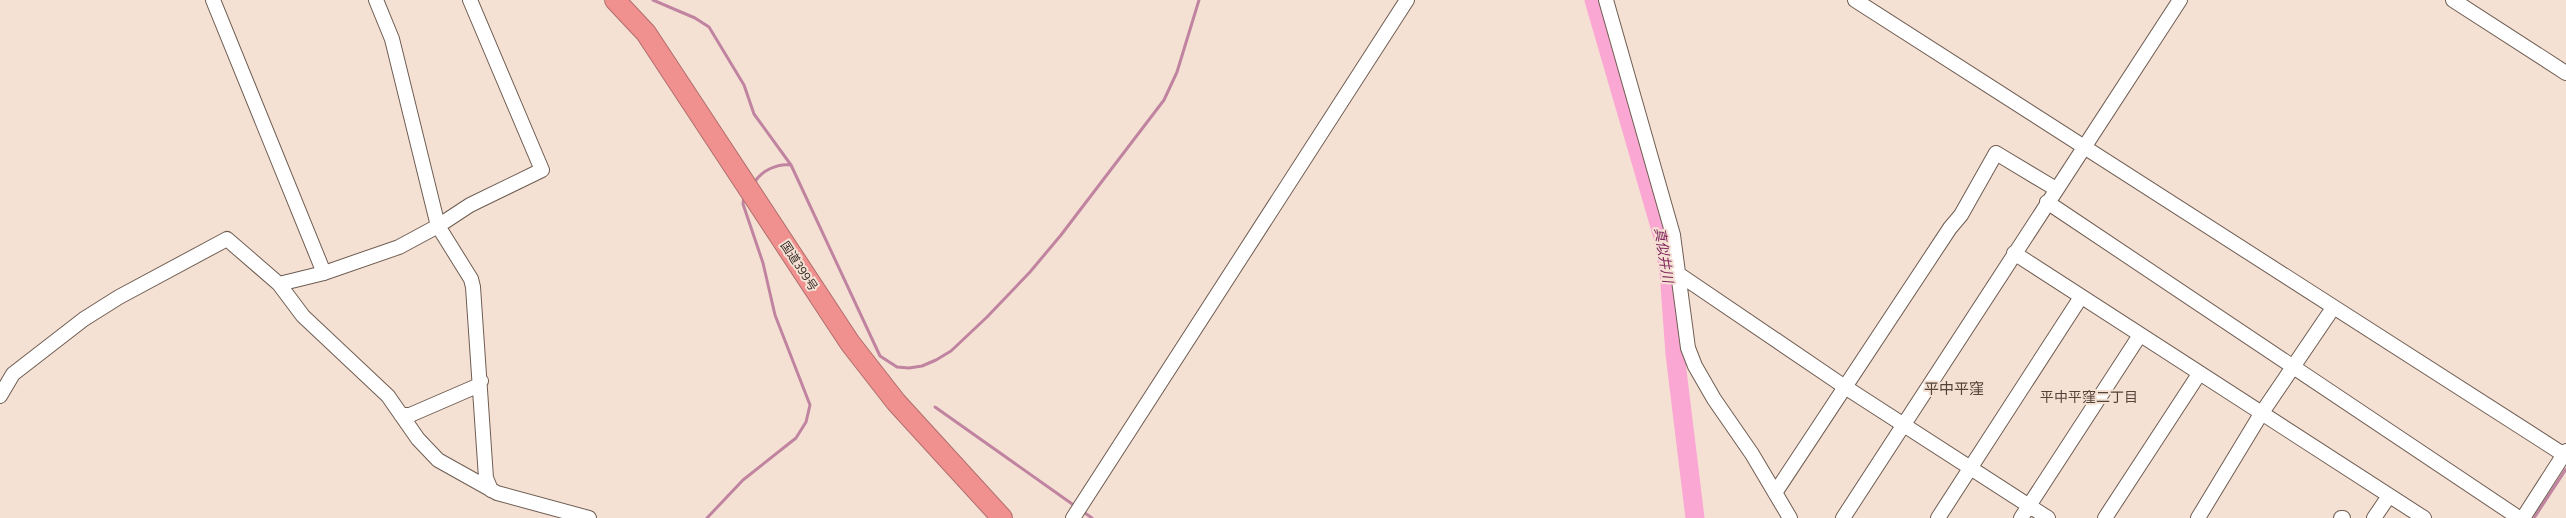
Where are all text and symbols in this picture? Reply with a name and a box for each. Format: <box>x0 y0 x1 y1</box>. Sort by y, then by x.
water label: 真似井川 <box>1651 226 1677 286</box>
street label: 国道399号 <box>778 239 820 293</box>
district label: 平中平窪 <box>1924 380 1984 398</box>
district label: 平中平窪二丁目 <box>2040 389 2138 406</box>

